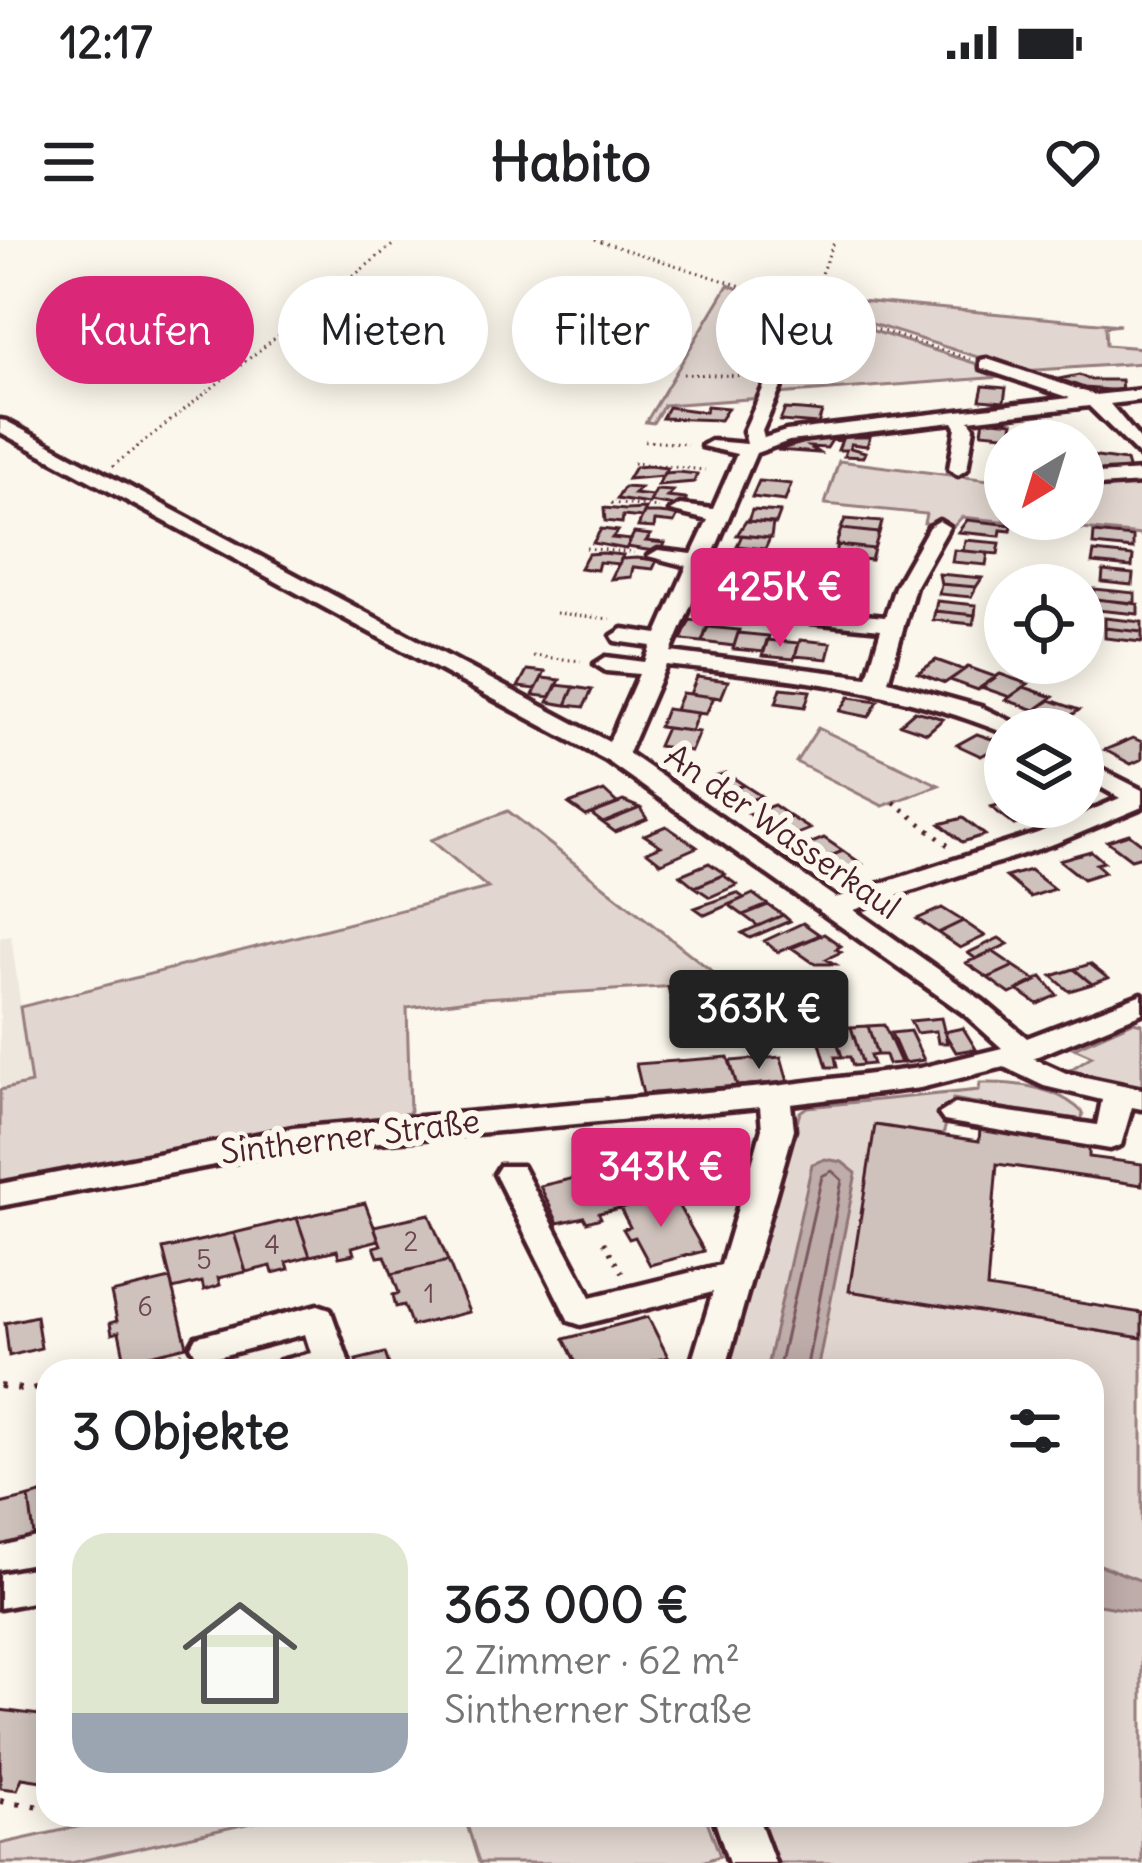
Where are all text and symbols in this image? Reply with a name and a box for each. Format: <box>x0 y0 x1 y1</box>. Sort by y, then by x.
text: 12:17 <box>60 14 153 70</box>
text: Habito <box>491 128 651 196</box>
icon: menu <box>36 129 102 195</box>
icon: heart <box>1040 129 1106 195</box>
chip: Kaufen <box>36 276 254 384</box>
chip: Mieten <box>278 276 488 384</box>
chip: Filter <box>512 276 692 384</box>
chip: Neu <box>716 276 876 384</box>
north arrow <box>984 420 1104 540</box>
map controls <box>984 420 1104 828</box>
pin: 425K € <box>682 548 878 650</box>
text: 425K € <box>718 562 842 611</box>
button: locate <box>984 564 1104 684</box>
button: layers <box>984 708 1104 828</box>
street label: An der Wasserkaul <box>657 734 909 928</box>
pin: 363K € <box>661 970 857 1072</box>
text: 363K € <box>696 984 822 1033</box>
street label: Sintherner Straße <box>218 1099 482 1173</box>
pin: 343K € <box>563 1128 759 1230</box>
text: 343K € <box>598 1142 724 1191</box>
house number: 2 <box>404 1224 418 1258</box>
house number: 4 <box>264 1227 280 1261</box>
house number: 5 <box>196 1242 212 1276</box>
house number: 1 <box>424 1276 434 1310</box>
house number: 6 <box>137 1289 153 1323</box>
icon: filters <box>1002 1398 1068 1464</box>
text: 3 Objekte <box>72 1399 290 1463</box>
text: 363 000 € <box>444 1572 689 1636</box>
icon: home <box>168 1581 312 1725</box>
text: 2 Zimmer · 62 m² <box>444 1636 740 1685</box>
text: Sintherner Straße <box>444 1685 752 1734</box>

